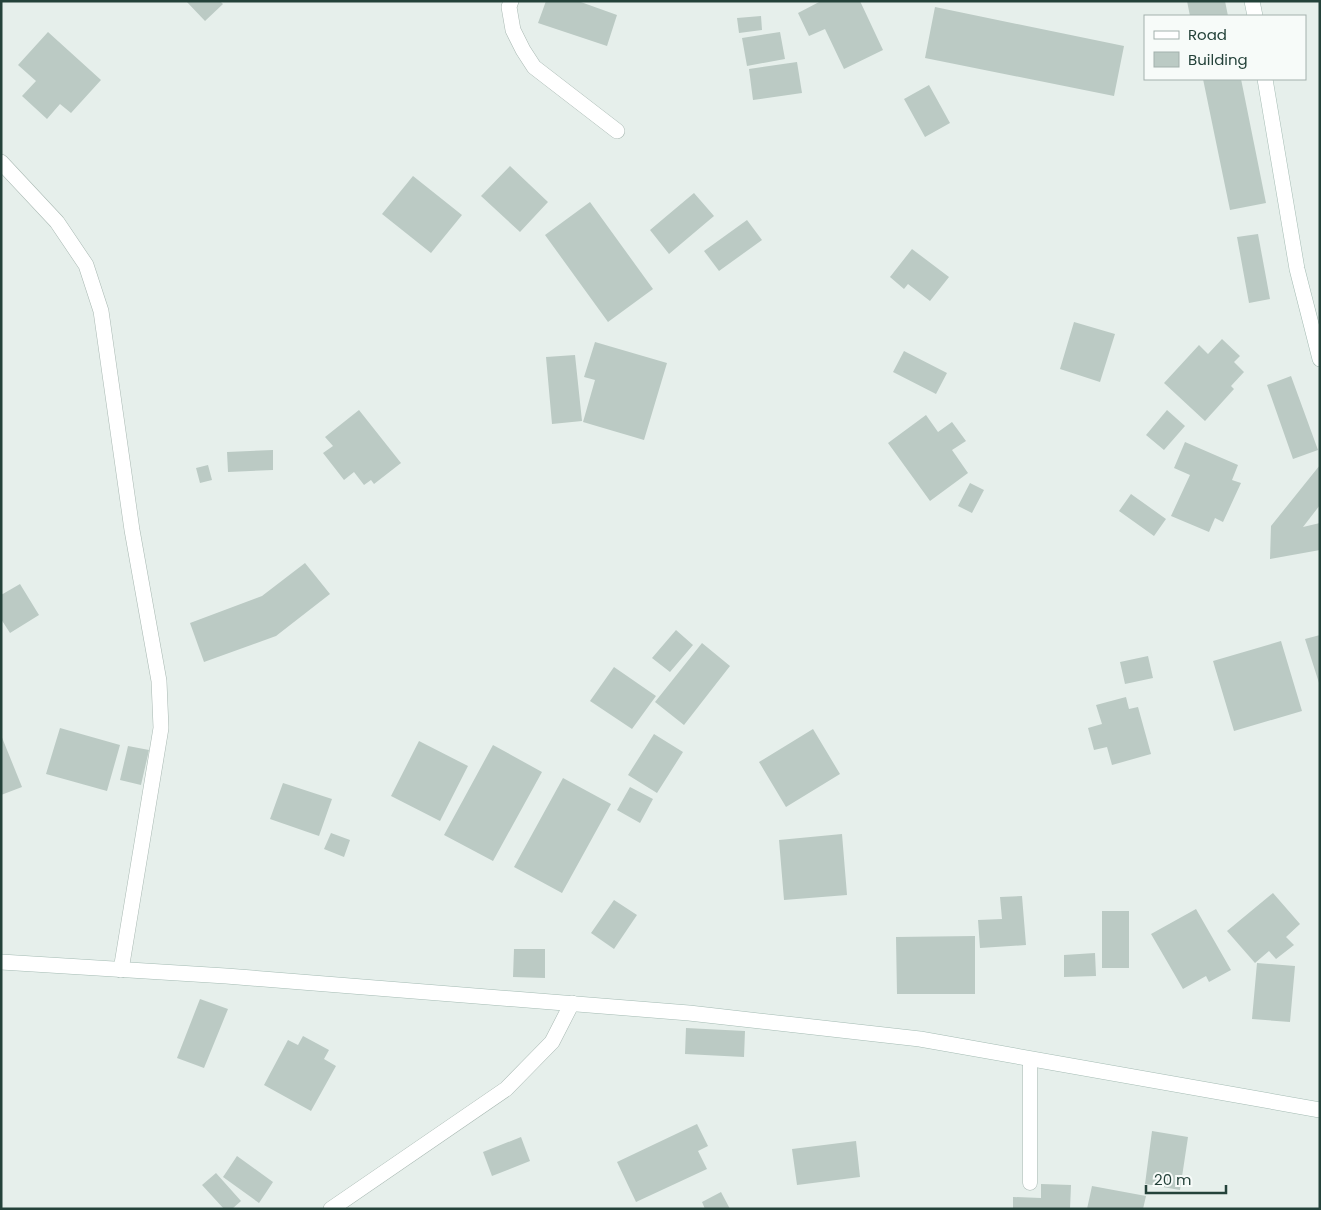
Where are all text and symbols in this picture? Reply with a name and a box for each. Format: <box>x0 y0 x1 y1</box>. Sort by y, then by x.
legend <box>1144 15 1306 80</box>
text: Road <box>1188 24 1227 45</box>
text: Building <box>1188 49 1248 70</box>
scale bar <box>1146 1162 1226 1194</box>
text: 20 m <box>1154 1169 1192 1190</box>

